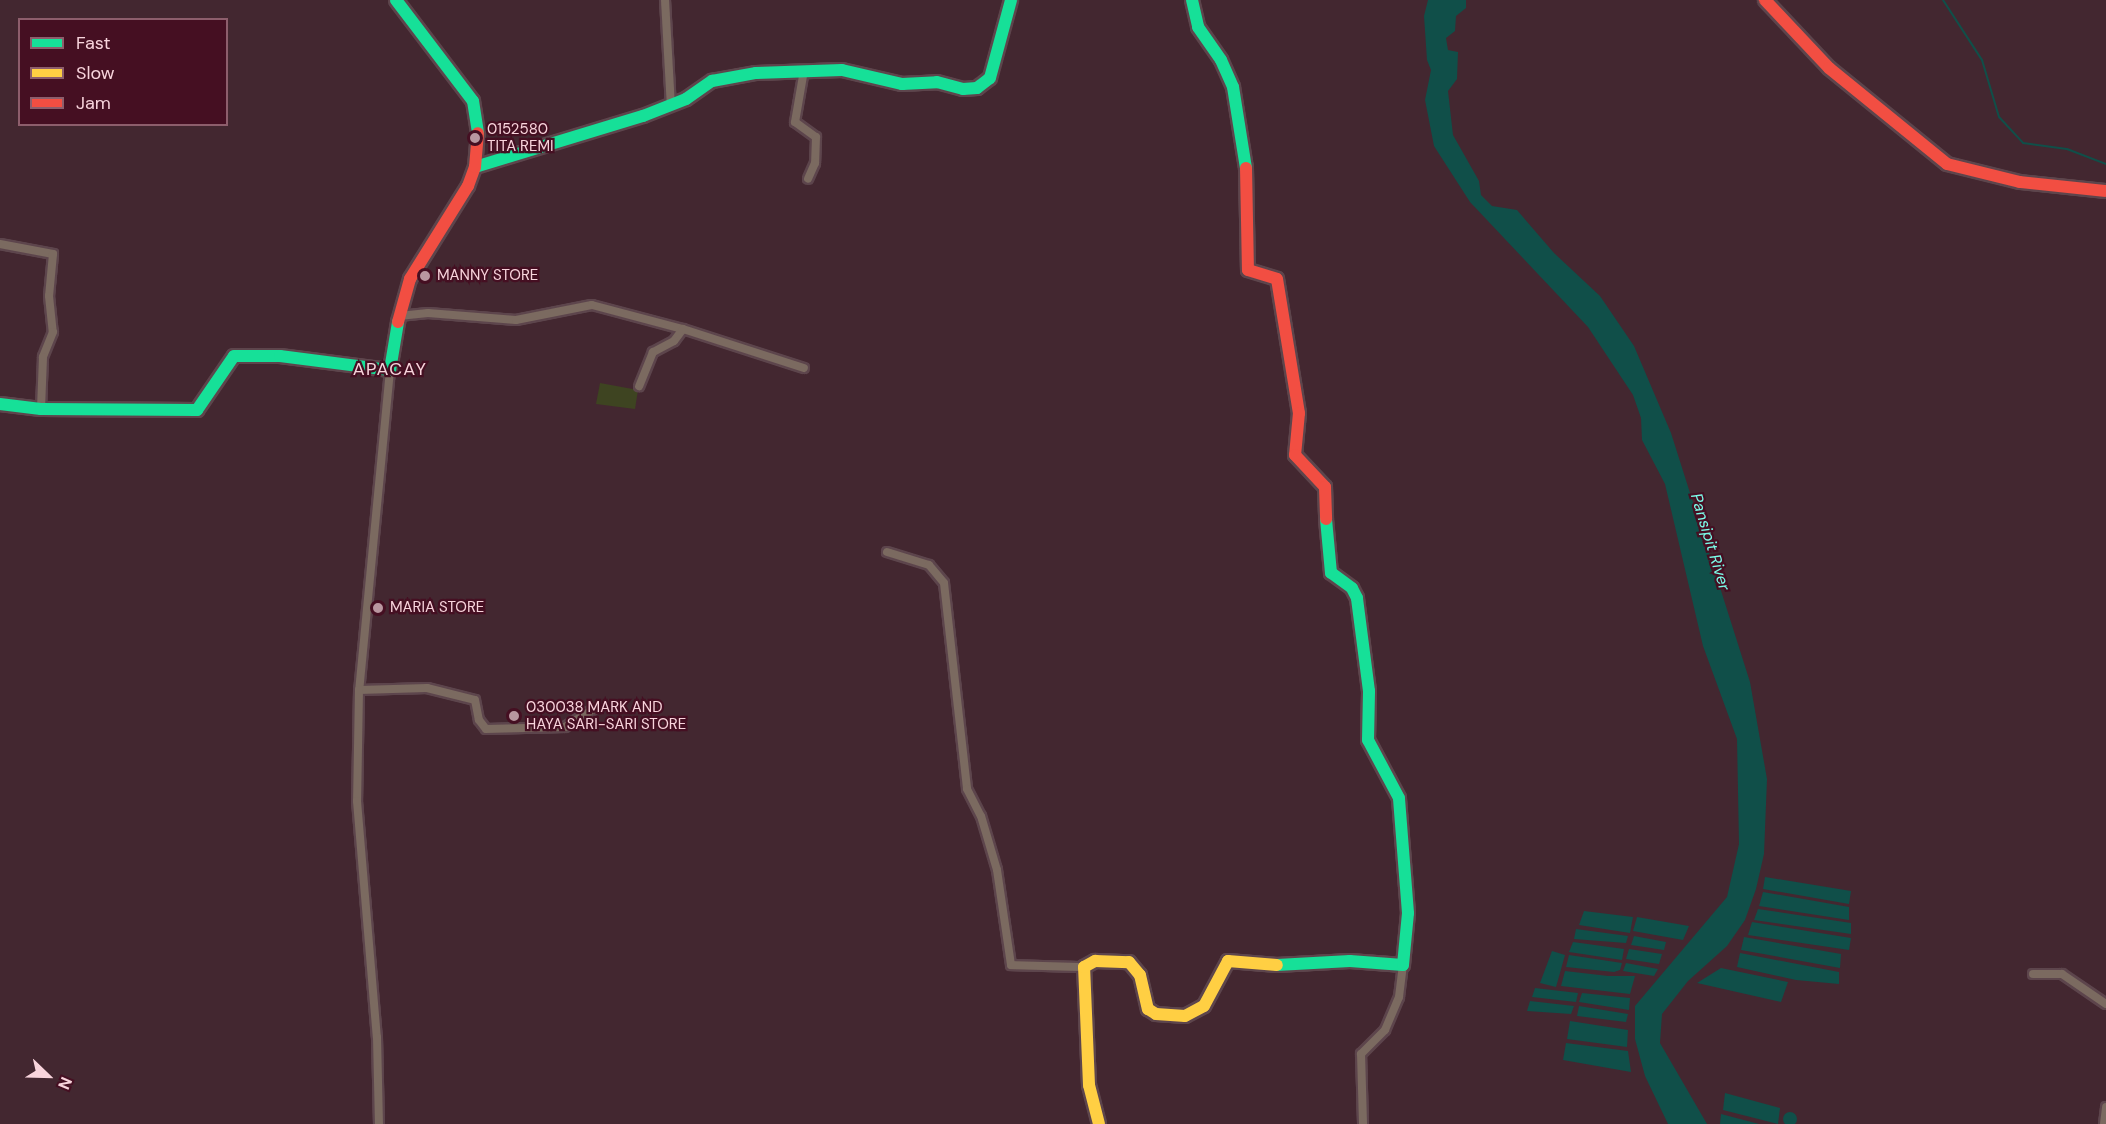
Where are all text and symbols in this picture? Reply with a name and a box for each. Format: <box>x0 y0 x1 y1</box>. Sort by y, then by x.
legend <box>18 18 228 126</box>
text: Fast <box>76 31 111 55</box>
text: Slow <box>76 61 115 85</box>
text: Jam <box>76 91 111 115</box>
place label: 0152580 TITA REMI <box>487 120 554 155</box>
marker: 0152580 TITA REMI <box>468 131 482 145</box>
place label: MANNY STORE <box>437 267 538 285</box>
marker: MANNY STORE <box>418 269 432 283</box>
district label: APACAY <box>353 358 427 380</box>
water label: Pansipit River <box>1686 491 1734 593</box>
place label: MARIA STORE <box>390 599 484 617</box>
marker: MARIA STORE <box>371 601 385 615</box>
place label: 030038 MARK AND HAYA SARI-SARI STORE <box>526 698 686 733</box>
marker: 030038 MARK AND HAYA SARI-SARI STORE <box>507 709 521 723</box>
north arrow <box>18 1046 78 1106</box>
text: N <box>53 1074 77 1093</box>

